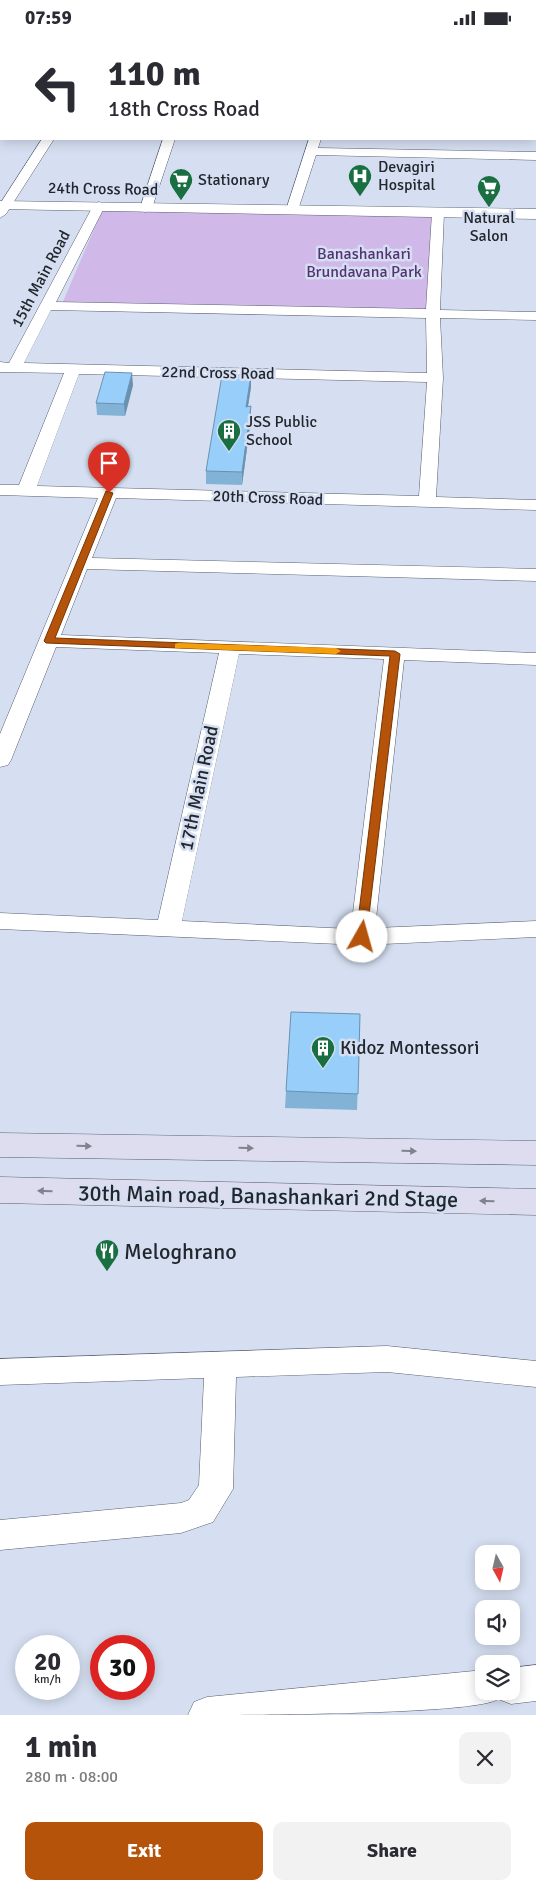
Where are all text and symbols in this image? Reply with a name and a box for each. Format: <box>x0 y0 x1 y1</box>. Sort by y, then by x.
text: 07:59 <box>25 6 72 30</box>
text: 110 m <box>108 52 201 95</box>
icon: left <box>25 55 90 120</box>
text: 18th Cross Road <box>108 95 260 122</box>
place label: Devagiri Hospital <box>378 157 436 195</box>
hospital icon: Devagiri Hospital <box>347 163 373 197</box>
supermarket icon: Stationary <box>168 167 194 201</box>
place label: Stationary <box>198 170 270 190</box>
supermarket icon: Natural Salon <box>476 174 502 208</box>
street label: 24th Cross Road <box>48 178 158 200</box>
place label: Natural Salon <box>463 208 515 246</box>
street label: 15th Main Road <box>7 227 75 331</box>
park label: Banashankari Brundavana Park <box>306 244 422 282</box>
street label: 22nd Cross Road <box>161 362 275 384</box>
place label: JSS Public School <box>246 412 317 450</box>
building icon: JSS Public School <box>216 418 242 452</box>
pin <box>88 442 130 493</box>
icon: arrive <box>95 449 123 477</box>
street label: 20th Cross Road <box>212 486 324 510</box>
street label: 17th Main Road <box>174 723 224 853</box>
position arrow <box>335 910 387 962</box>
building icon: Kidoz Montessori <box>310 1035 336 1069</box>
place label: Kidoz Montessori <box>340 1036 479 1060</box>
one-way arrow <box>76 1142 92 1150</box>
one-way arrow <box>238 1144 254 1152</box>
one-way arrow <box>401 1147 417 1155</box>
street label: 30th Main road, Banashankari 2nd Stage <box>78 1179 458 1213</box>
one-way arrow <box>37 1187 53 1195</box>
one-way arrow <box>479 1197 495 1205</box>
restaurant icon: Meloghrano <box>94 1238 120 1272</box>
place label: Meloghrano <box>124 1238 237 1265</box>
north arrow <box>475 1545 520 1590</box>
map controls <box>475 1545 520 1700</box>
button: sound <box>475 1600 520 1645</box>
speed limit sign: 30 <box>90 1635 155 1700</box>
text: 20 <box>34 1646 61 1677</box>
button: layers <box>475 1655 520 1700</box>
text: km/h <box>34 1672 61 1687</box>
text: 1 min <box>25 1729 97 1766</box>
button: close <box>459 1732 511 1784</box>
text: 280 m · 08:00 <box>25 1767 118 1787</box>
button: Exit <box>25 1822 263 1880</box>
button: Share <box>273 1822 511 1880</box>

